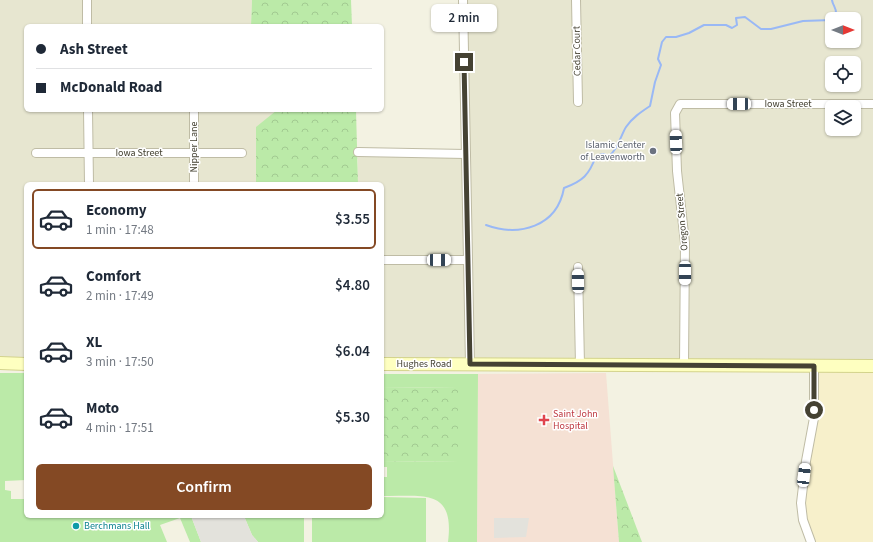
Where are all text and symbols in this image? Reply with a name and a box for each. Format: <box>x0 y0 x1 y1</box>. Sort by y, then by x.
callout: 2 min <box>431 4 497 32</box>
text: 2 min <box>449 9 479 27</box>
north arrow <box>825 12 861 48</box>
map controls <box>825 12 861 136</box>
street label: Cedar Court <box>570 25 584 76</box>
text: Ash Street <box>60 39 128 60</box>
route end <box>455 53 473 71</box>
button: locate <box>825 56 861 92</box>
text: McDonald Road <box>60 77 162 98</box>
street label: Iowa Street <box>764 97 812 111</box>
car <box>727 98 751 110</box>
button: layers <box>825 100 861 136</box>
street label: Nipper Lane <box>187 122 201 172</box>
car <box>670 130 682 154</box>
place label: Islamic Center of Leavenworth <box>580 138 646 164</box>
street label: Iowa Street <box>115 146 163 160</box>
marker: Islamic Center of Leavenworth <box>648 146 658 156</box>
street label: Oregon Street <box>672 192 691 251</box>
text: Economy <box>86 200 147 221</box>
icon: car <box>38 201 74 237</box>
text: $3.55 <box>335 209 370 230</box>
text: 1 min · 17:48 <box>86 221 154 239</box>
car <box>427 254 451 266</box>
car <box>679 261 691 285</box>
text: Comfort <box>86 266 141 287</box>
icon: car <box>38 267 74 303</box>
car <box>572 269 584 293</box>
text: $4.80 <box>335 275 370 296</box>
text: 2 min · 17:49 <box>86 287 154 305</box>
text: XL <box>86 332 102 353</box>
icon: car <box>38 333 74 369</box>
text: $6.04 <box>335 341 370 362</box>
text: 3 min · 17:50 <box>86 353 154 371</box>
street label: Hughes Road <box>396 357 452 371</box>
text: Moto <box>86 398 119 419</box>
icon: car <box>38 399 74 435</box>
route start <box>805 401 823 419</box>
text: $5.30 <box>335 407 370 428</box>
place label: Saint John Hospital <box>553 407 598 433</box>
marker: Saint John Hospital <box>538 414 550 426</box>
text: 4 min · 17:51 <box>86 419 154 437</box>
car <box>797 462 811 488</box>
button: Confirm <box>36 464 372 510</box>
place label: Berchmans Hall <box>84 519 150 533</box>
marker: Berchmans Hall <box>71 521 81 531</box>

